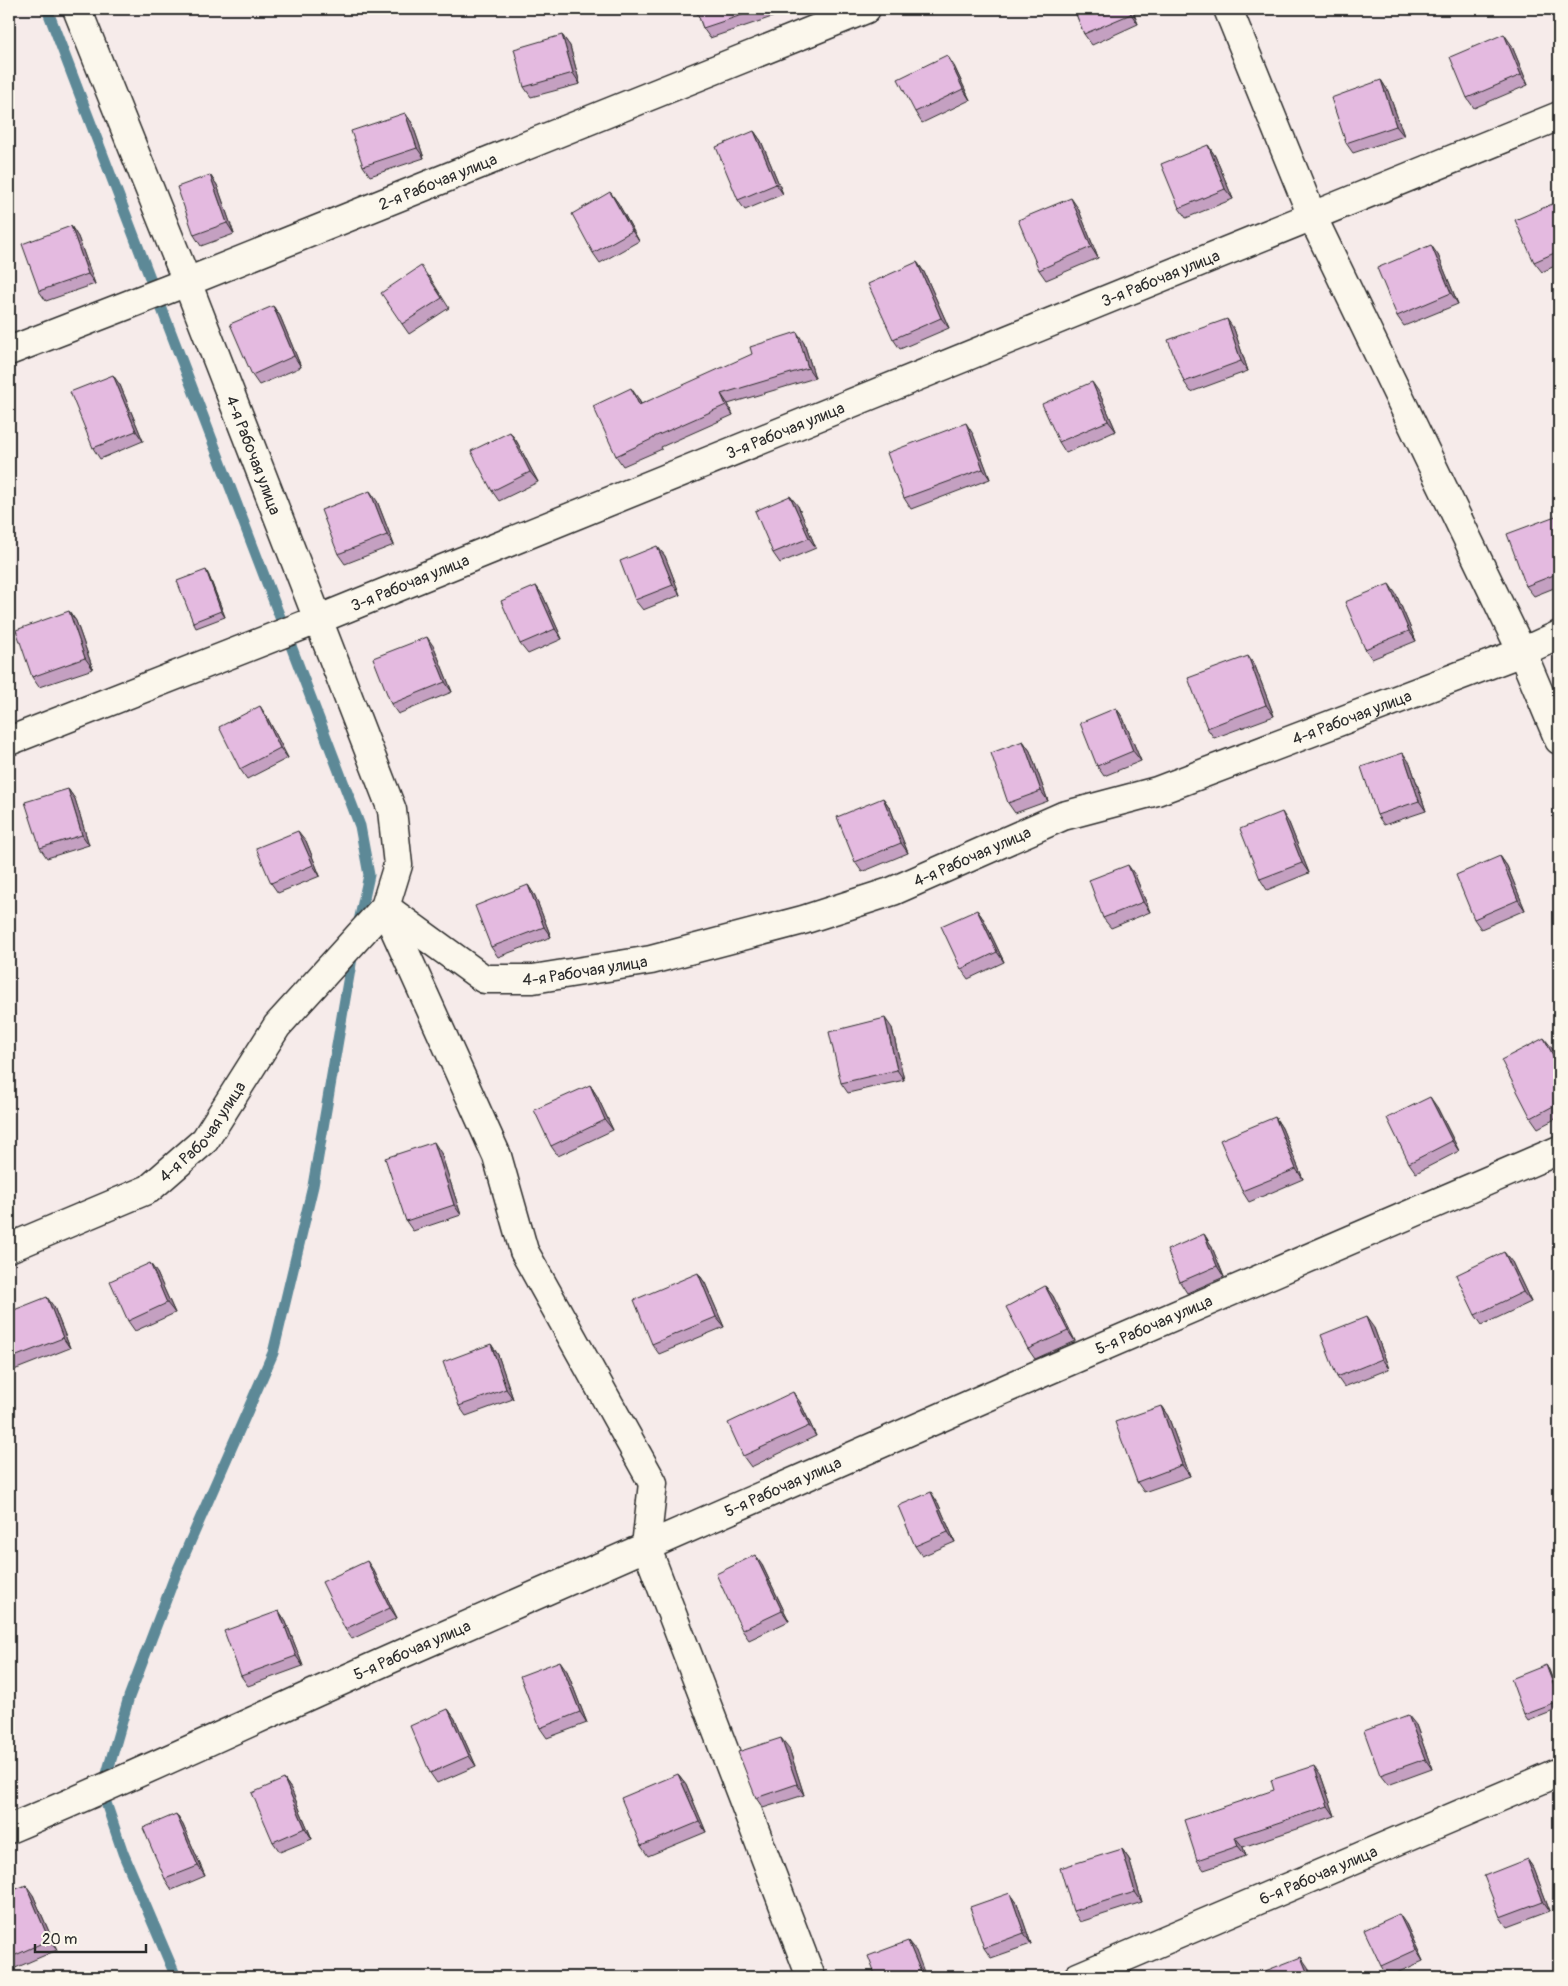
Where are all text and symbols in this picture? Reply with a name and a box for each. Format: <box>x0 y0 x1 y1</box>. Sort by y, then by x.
street label: 2-я Рабочая улица <box>376 149 500 215</box>
street label: 3-я Рабочая улица <box>1099 246 1223 312</box>
street label: 4-я Рабочая улица <box>221 393 285 518</box>
street label: 3-я Рабочая улица <box>723 398 848 464</box>
street label: 3-я Рабочая улица <box>348 550 472 616</box>
street label: 4-я Рабочая улица <box>1289 686 1415 750</box>
street label: 4-я Рабочая улица <box>911 822 1034 892</box>
street label: 4-я Рабочая улица <box>522 952 649 990</box>
street label: 4-я Рабочая улица <box>155 1078 251 1187</box>
street label: 5-я Рабочая улица <box>1092 1291 1216 1359</box>
street label: 5-я Рабочая улица <box>721 1453 845 1522</box>
street label: 5-я Рабочая улица <box>351 1616 474 1685</box>
street label: 6-я Рабочая улица <box>1256 1842 1381 1910</box>
scale bar <box>35 1921 146 1953</box>
text: 20 m <box>42 1930 77 1949</box>

